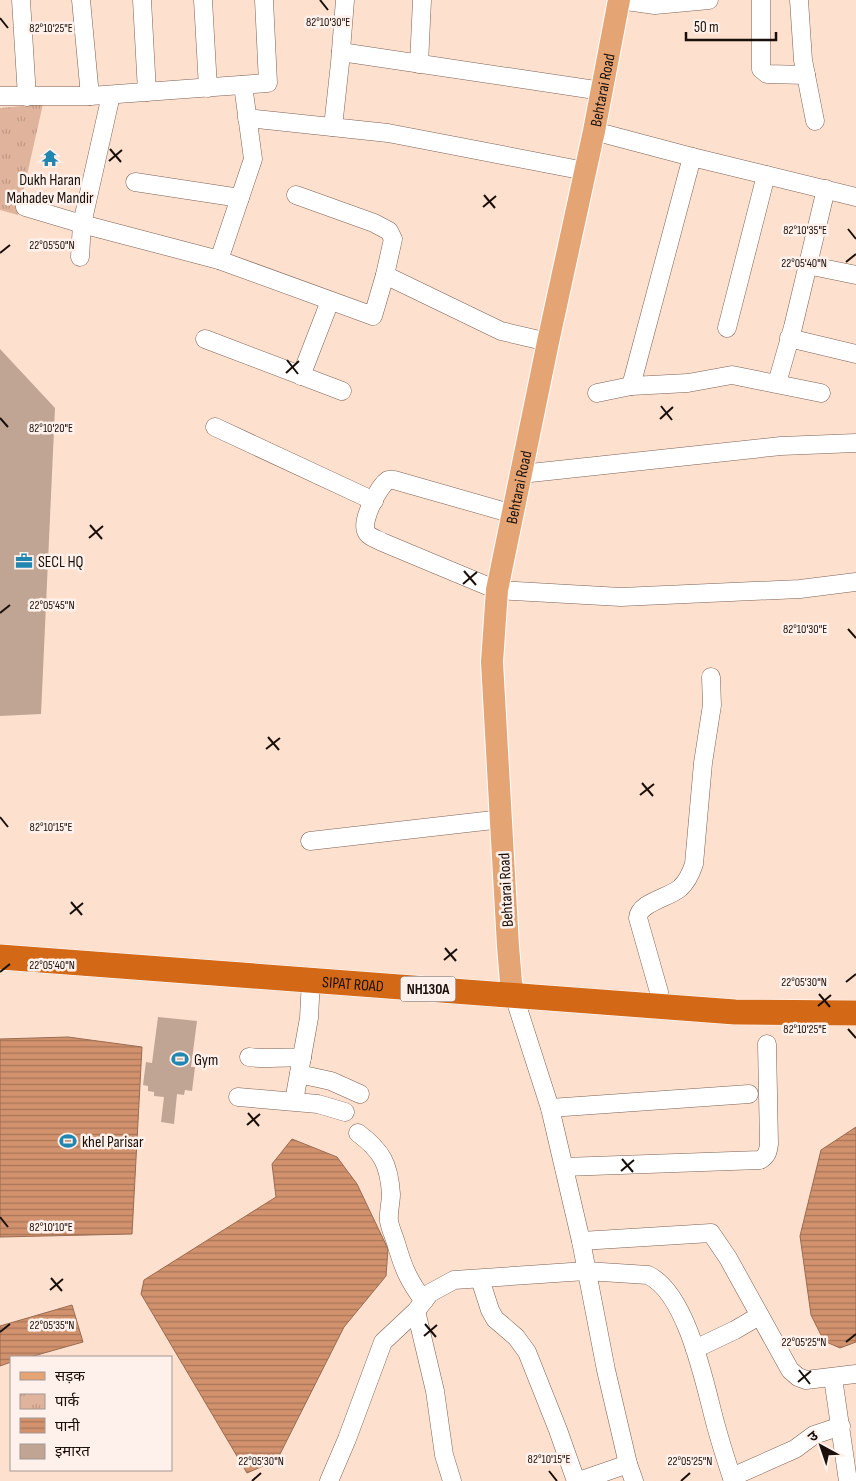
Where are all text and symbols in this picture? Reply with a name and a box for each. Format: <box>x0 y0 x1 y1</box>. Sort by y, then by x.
scale bar <box>686 10 776 42</box>
text: 82°10'30"E <box>306 15 350 30</box>
text: 50 m <box>694 18 719 37</box>
text: 82°10'25"E <box>29 21 73 36</box>
street label: Behtarai Road <box>587 52 620 128</box>
temple icon: Dukh Haran Mahadev Mandir <box>40 148 60 168</box>
place label: Dukh Haran Mahadev Mandir <box>6 171 94 208</box>
text: 82°10'35"E <box>783 223 827 238</box>
text: 22°05'50"N <box>29 238 75 253</box>
text: 22°05'40"N <box>781 256 827 271</box>
text: 82°10'20"E <box>29 421 73 436</box>
street label: Behtarai Road <box>503 449 536 526</box>
office icon: SECL HQ <box>14 551 34 571</box>
place label: SECL HQ <box>38 553 84 572</box>
text: 22°05'45"N <box>29 598 75 613</box>
text: 82°10'30"E <box>783 622 827 637</box>
text: 82°10'15"E <box>30 820 72 835</box>
street label: Behtarai Road <box>495 852 518 927</box>
text: 22°05'40"N <box>29 958 75 973</box>
street label: SIPAT ROAD <box>321 973 384 997</box>
text: 22°05'30"N <box>781 975 827 990</box>
road number: NH130A <box>400 976 456 1002</box>
text: 82°10'25"E <box>783 1022 827 1037</box>
sports icon: Gym <box>170 1049 190 1069</box>
place label: Gym <box>194 1051 218 1070</box>
sports icon: khel Parisar <box>58 1131 78 1151</box>
place label: khel Parisar <box>82 1133 144 1152</box>
text: 82°10'10"E <box>29 1220 73 1235</box>
text: 22°05'35"N <box>30 1318 75 1333</box>
text: 22°05'25"N <box>782 1335 826 1350</box>
legend <box>10 1356 172 1471</box>
text: सड़क <box>55 1367 85 1386</box>
text: पार्क <box>55 1392 79 1411</box>
text: पानी <box>55 1417 81 1436</box>
north arrow <box>796 1421 846 1471</box>
text: उ <box>804 1427 822 1446</box>
text: इमारत <box>55 1442 90 1461</box>
text: 82°10'15"E <box>528 1452 570 1467</box>
text: 22°05'30"N <box>238 1454 284 1469</box>
text: 22°05'25"N <box>668 1454 712 1469</box>

